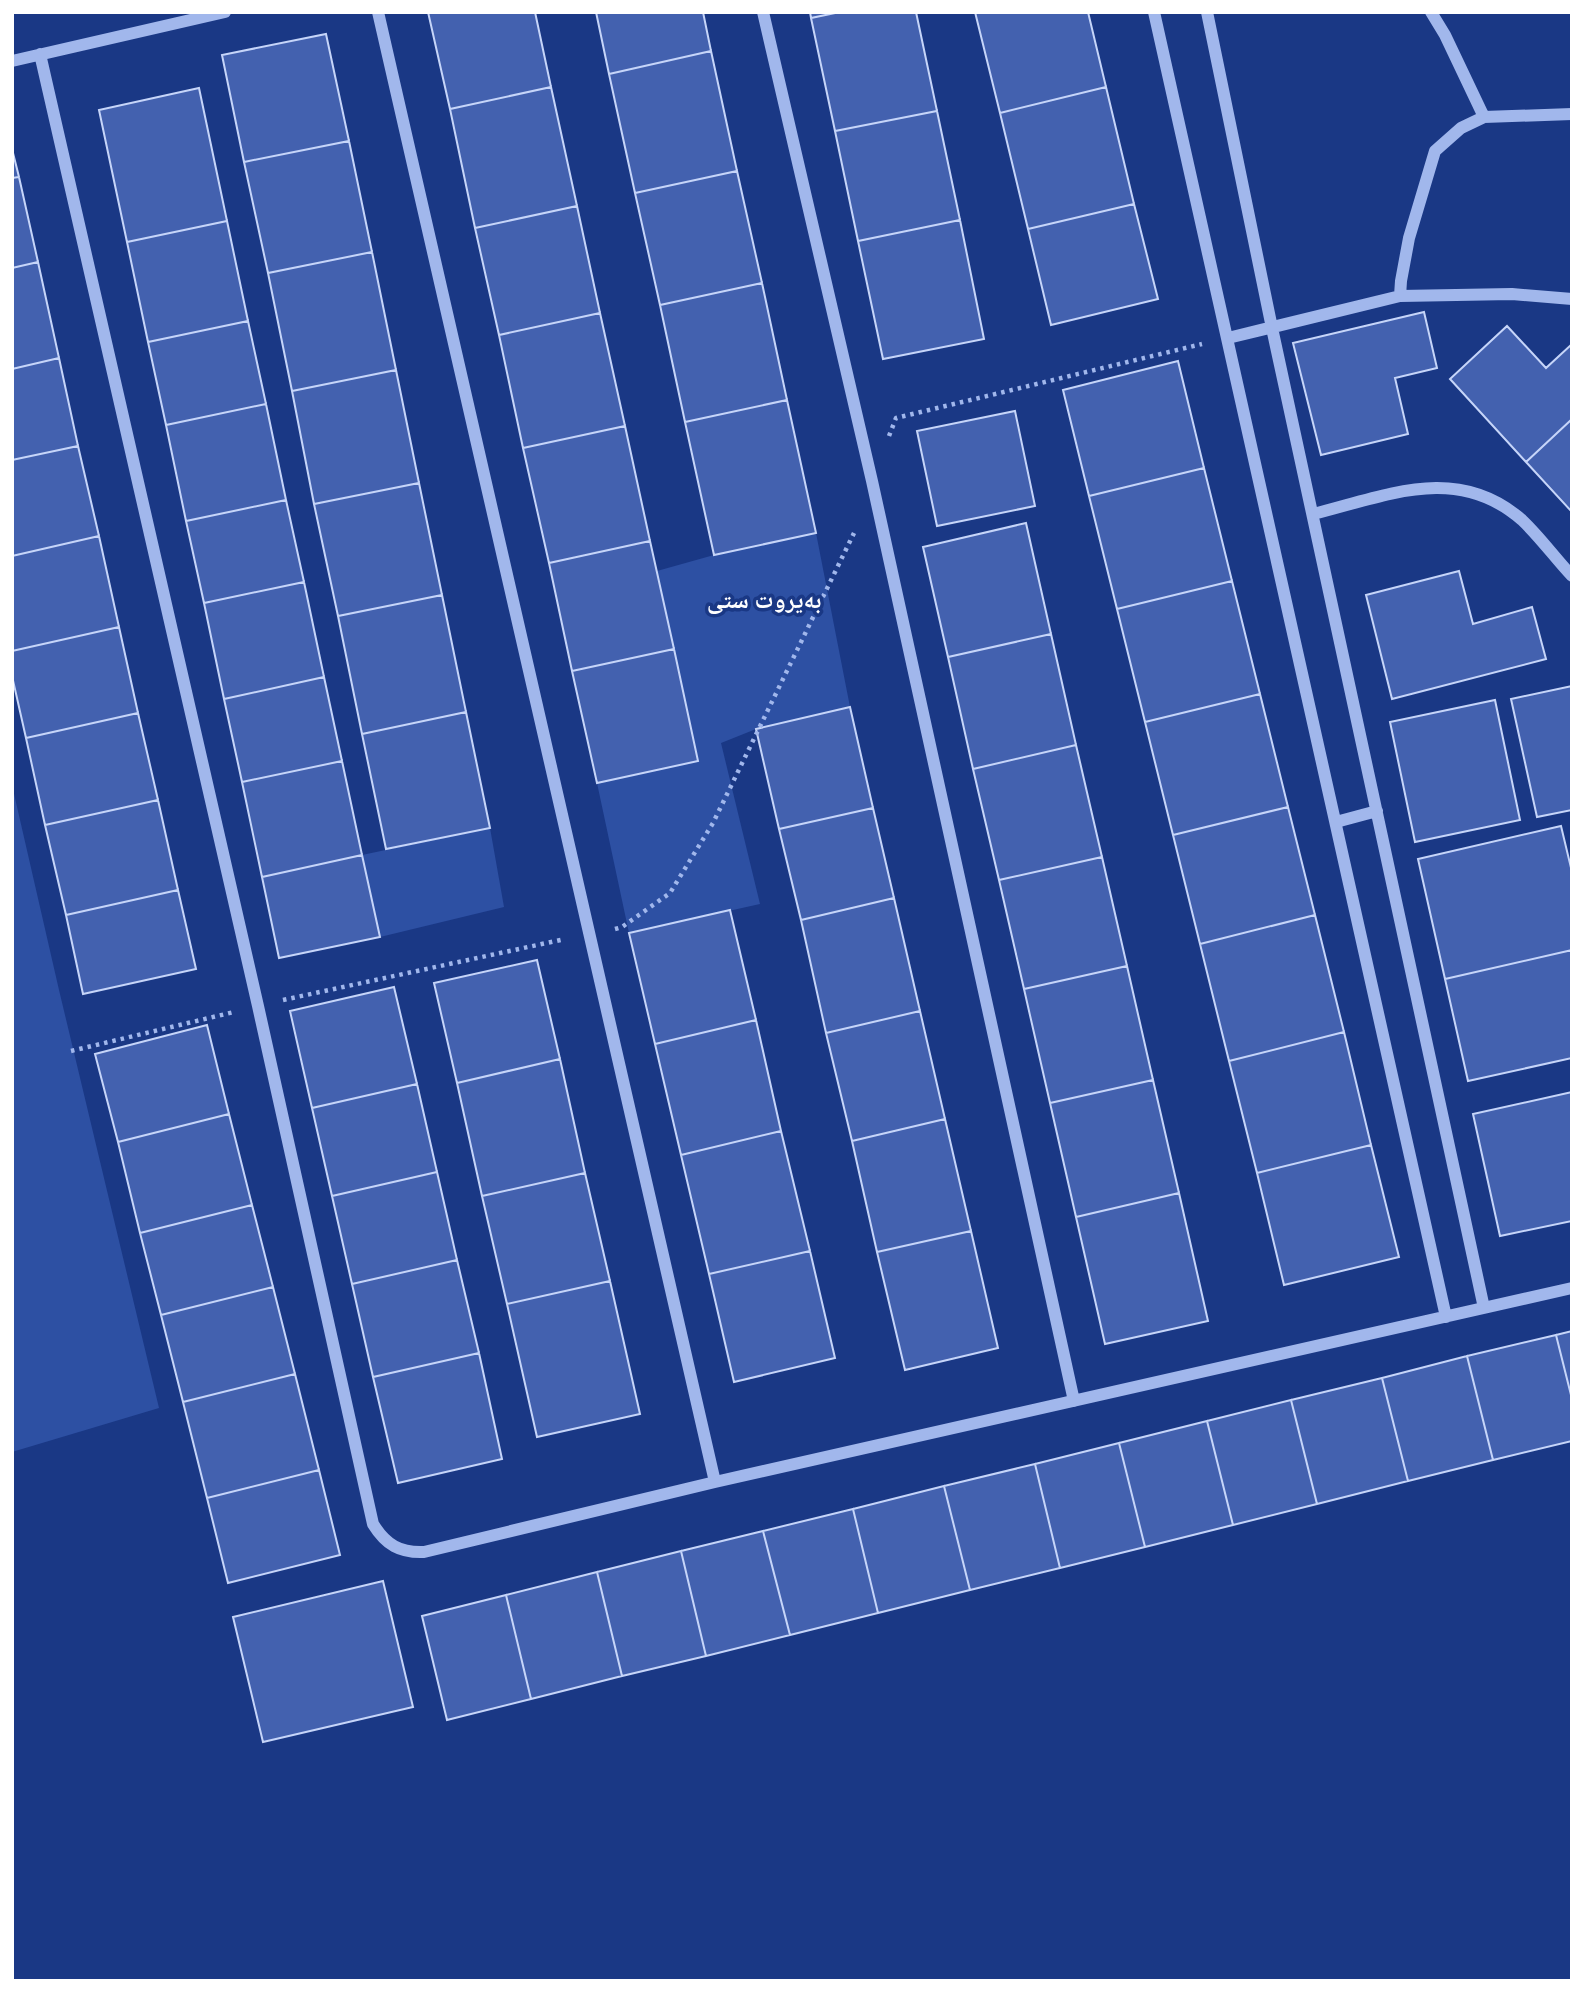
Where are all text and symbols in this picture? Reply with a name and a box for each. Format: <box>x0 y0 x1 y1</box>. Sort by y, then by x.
district label: بەیروت ستی <box>707 584 821 614</box>

